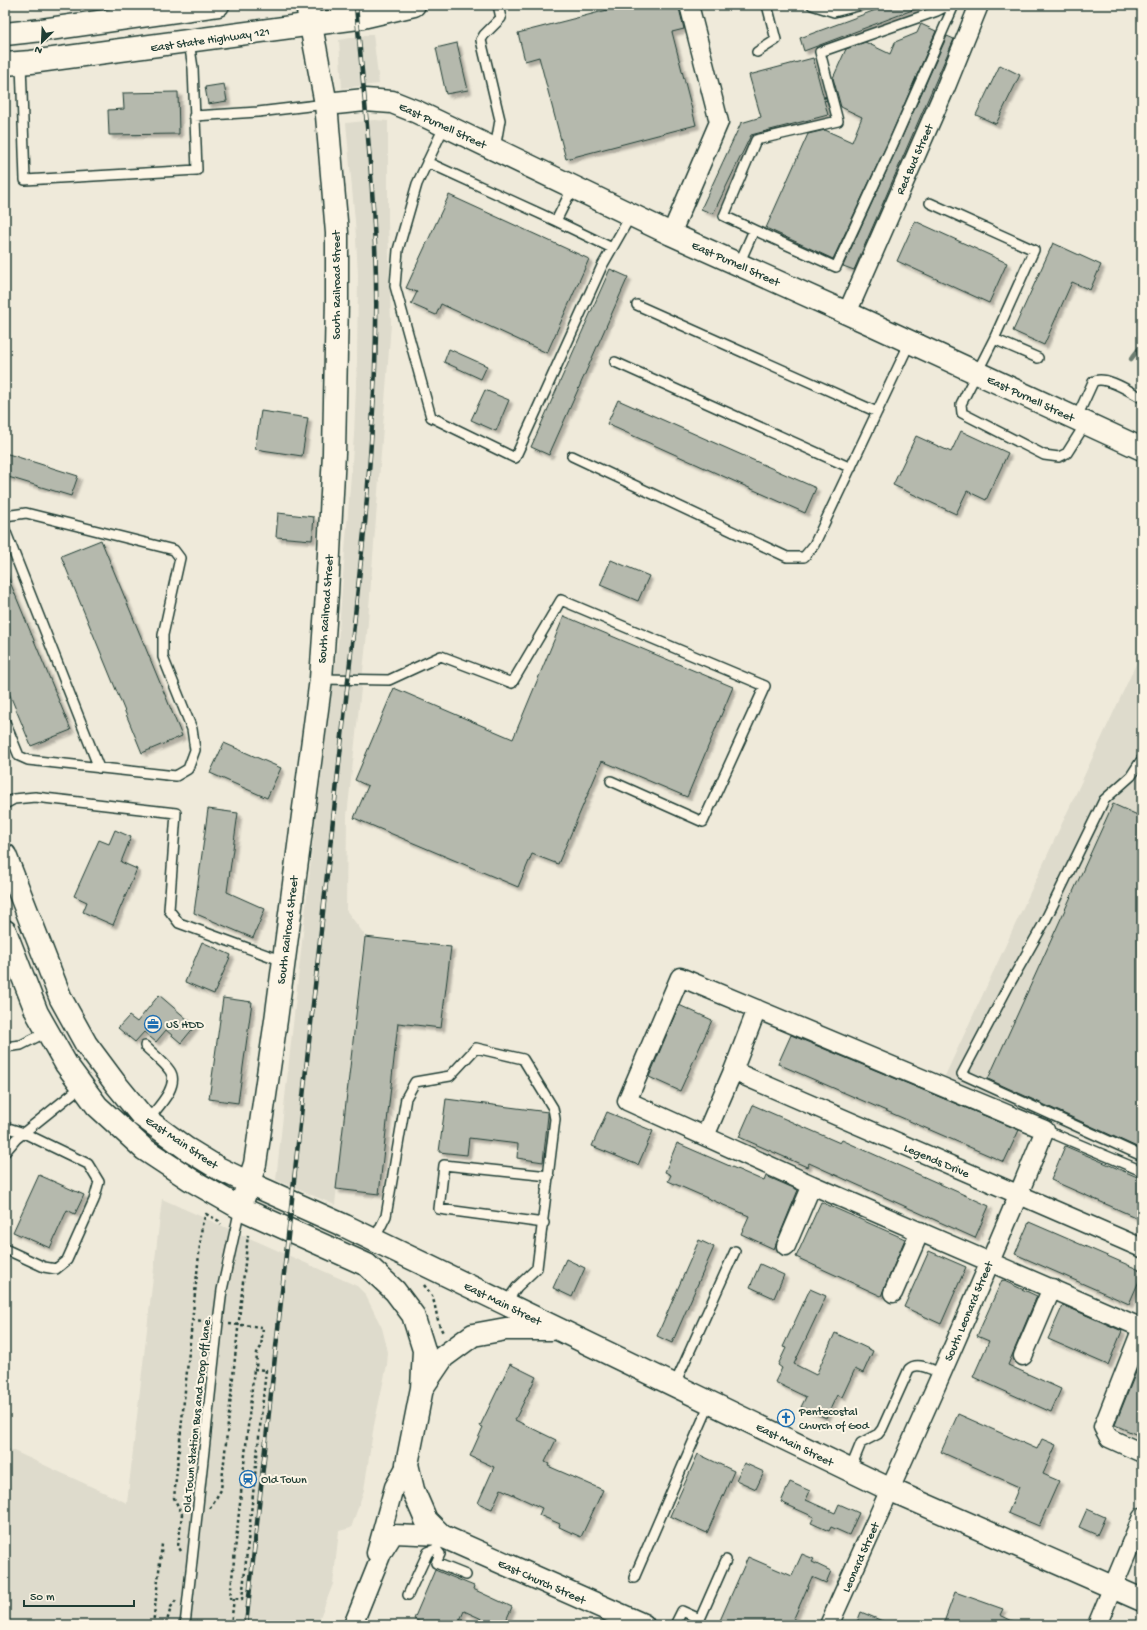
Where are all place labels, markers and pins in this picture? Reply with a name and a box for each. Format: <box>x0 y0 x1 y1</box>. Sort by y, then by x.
office icon: US HDD <box>143 1014 163 1034</box>
place label: US HDD <box>166 1019 204 1033</box>
place label: Pentecostal Church of God <box>798 1406 870 1434</box>
church icon: Pentecostal Church of God <box>776 1408 796 1428</box>
station icon: Old Town <box>238 1469 258 1489</box>
place label: Old Town <box>261 1474 307 1488</box>

